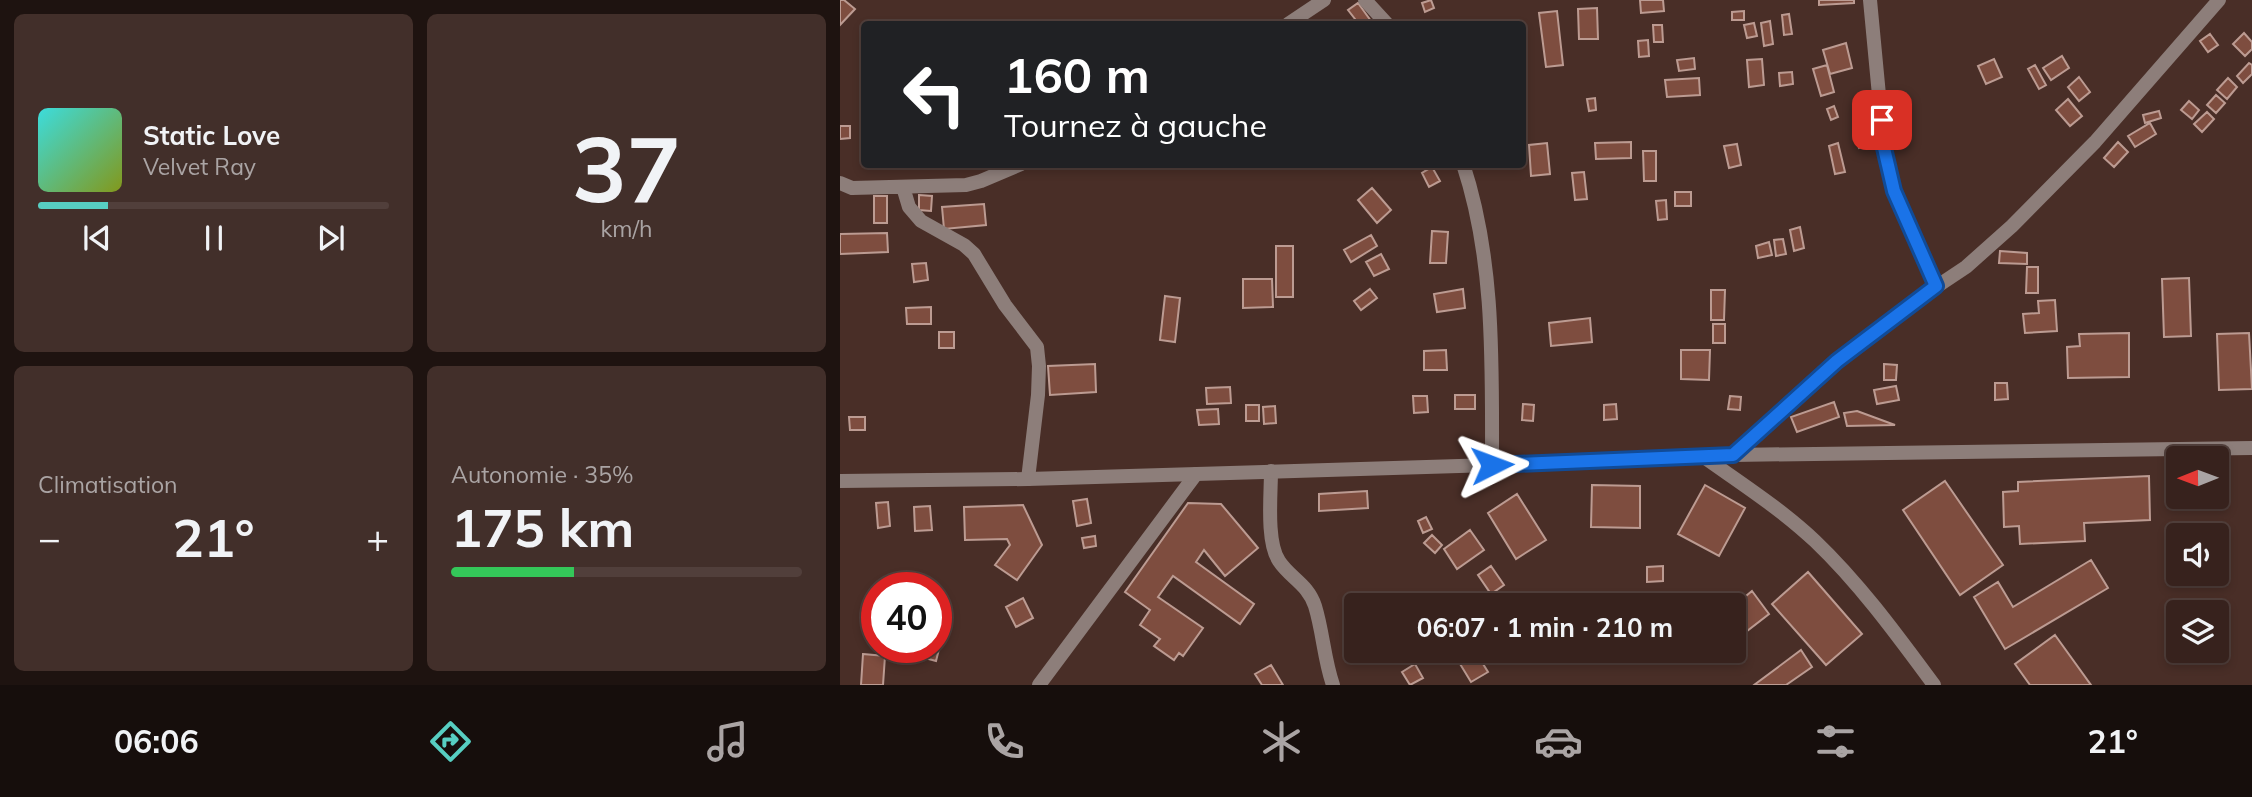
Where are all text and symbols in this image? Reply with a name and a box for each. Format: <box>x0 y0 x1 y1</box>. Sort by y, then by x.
text: 160 m <box>1004 44 1150 105</box>
icon: left <box>889 49 980 140</box>
pin <box>1852 90 1912 150</box>
icon: arrive <box>1863 101 1901 139</box>
text: Tournez à gauche <box>1004 105 1267 145</box>
text: 37 <box>572 111 681 225</box>
text: Static Love <box>143 119 280 152</box>
text: Velvet Ray <box>143 152 256 181</box>
text: km/h <box>600 214 653 243</box>
icon: previous <box>78 219 116 257</box>
icon: pause <box>195 219 233 257</box>
icon: next <box>312 219 350 257</box>
position arrow <box>1455 428 1529 502</box>
north arrow <box>2166 446 2230 509</box>
map controls <box>2166 446 2229 663</box>
text: Autonomie · 35% <box>451 460 634 489</box>
text: Climatisation <box>38 470 178 499</box>
text: 175 km <box>451 495 634 560</box>
text: 21° <box>172 505 255 570</box>
text: − <box>38 514 61 562</box>
text: + <box>366 514 389 562</box>
button: sound <box>2166 523 2229 586</box>
speed limit sign: 40 <box>861 572 952 663</box>
button: layers <box>2166 600 2229 663</box>
text: 06:07 · 1 min · 210 m <box>1417 611 1673 644</box>
icon: directions <box>426 717 475 766</box>
icon: music <box>703 717 752 766</box>
icon: phone <box>980 717 1029 766</box>
icon: climate <box>1257 717 1306 766</box>
icon: car <box>1534 717 1583 766</box>
icon: filters <box>1811 717 1860 766</box>
text: 06:06 <box>114 721 199 761</box>
text: 21° <box>2087 721 2138 761</box>

